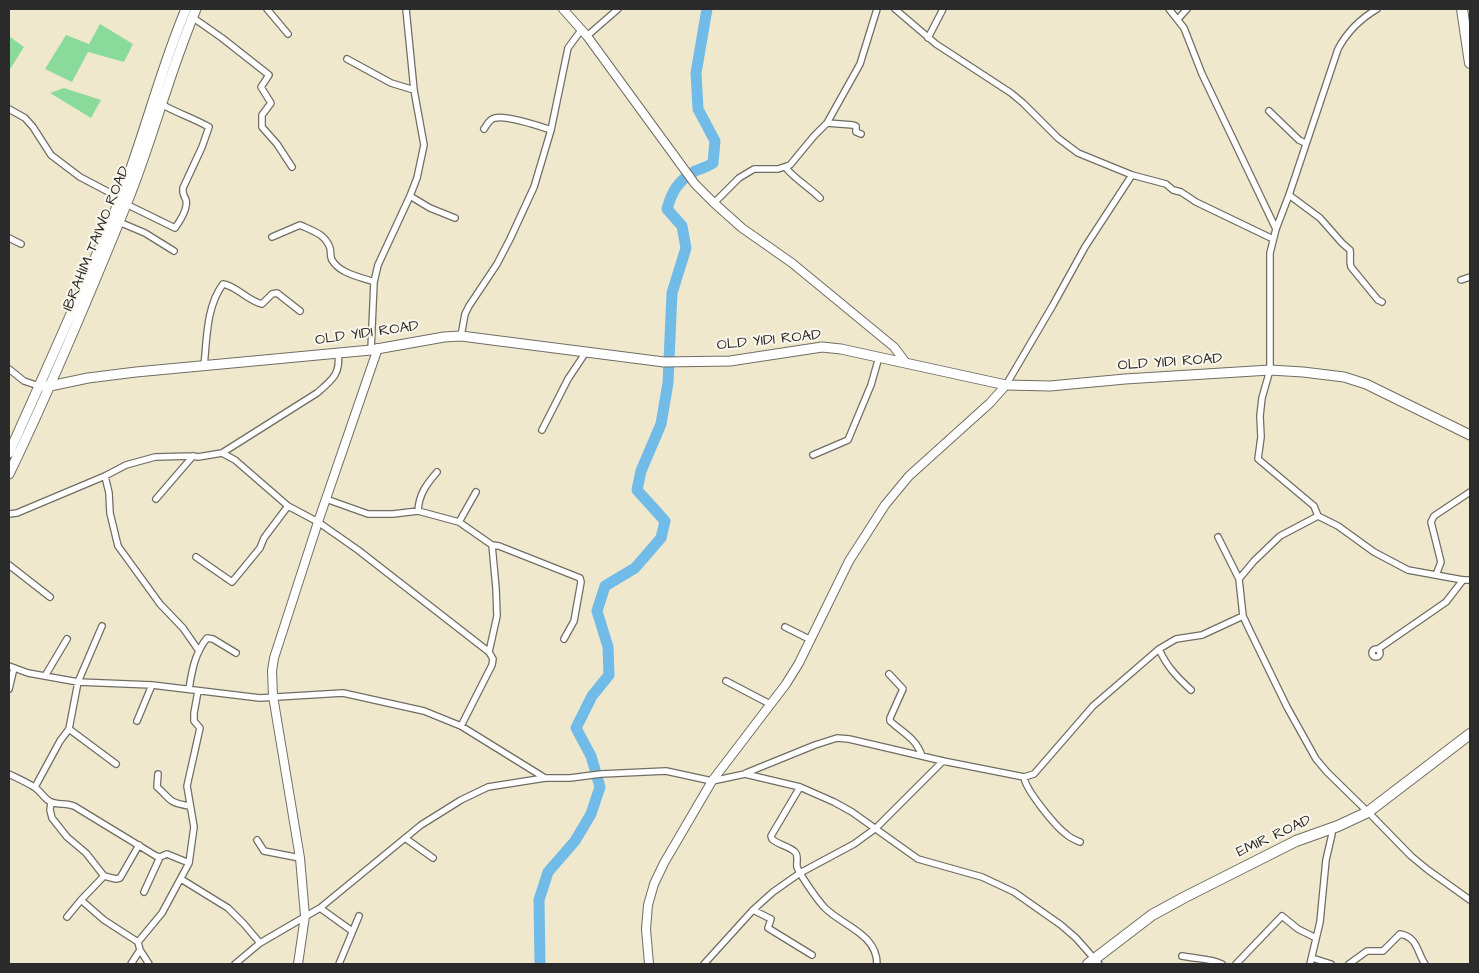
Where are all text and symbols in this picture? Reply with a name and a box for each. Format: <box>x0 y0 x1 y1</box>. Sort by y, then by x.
street label: IBRAHIM TAIWO ROAD <box>60 164 134 314</box>
street label: OLD YIDI ROAD <box>314 318 420 350</box>
street label: OLD YIDI ROAD <box>716 327 822 355</box>
street label: OLD YIDI ROAD <box>1117 350 1223 376</box>
street label: EMIR ROAD <box>1234 812 1314 862</box>

